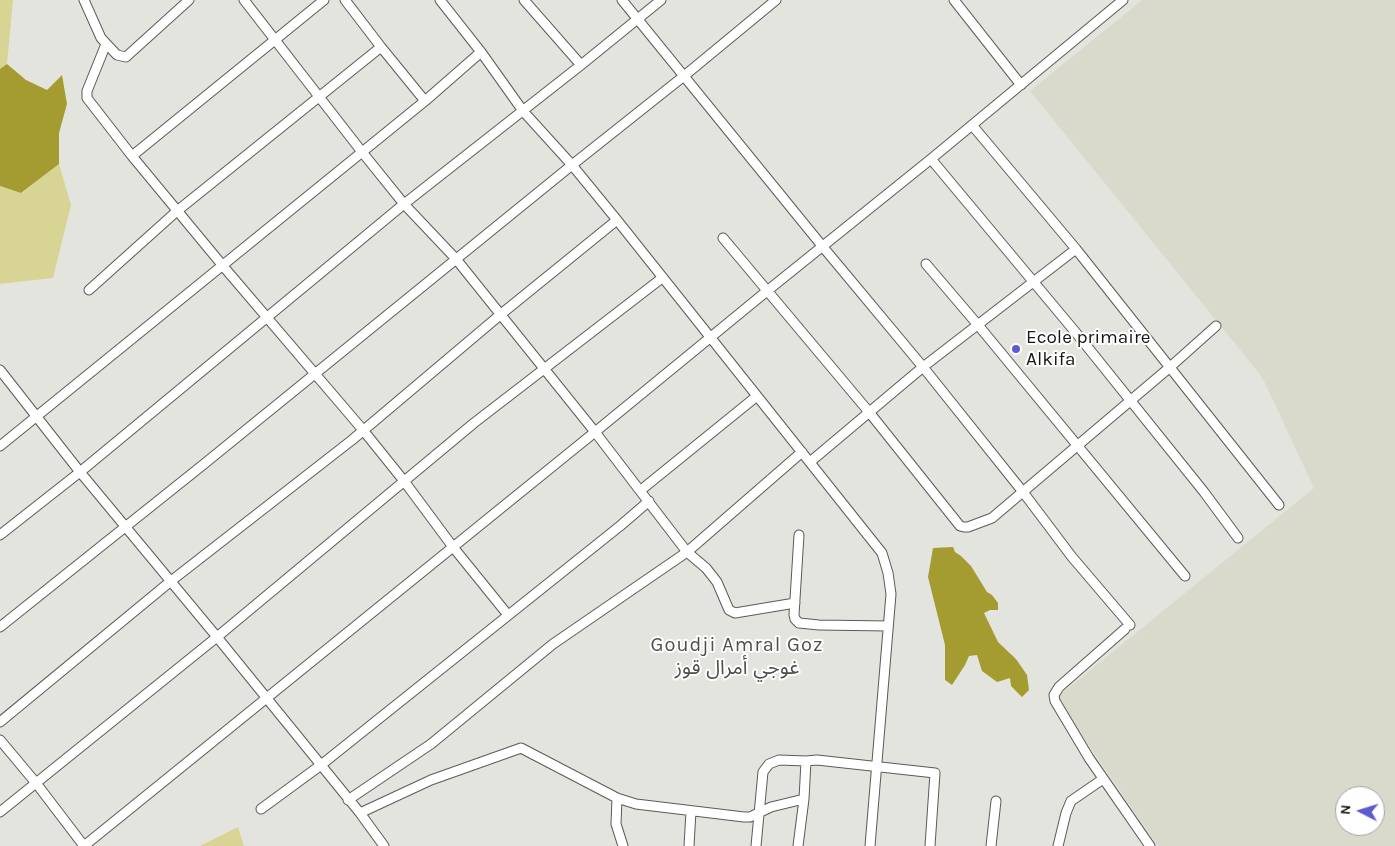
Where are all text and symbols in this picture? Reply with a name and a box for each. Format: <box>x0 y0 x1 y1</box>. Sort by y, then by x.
place label: Ecole primaire Alkifa <box>1026 327 1151 371</box>
marker: Ecole primaire Alkifa <box>1010 343 1022 355</box>
district label: Goudji Amral Goz غوجي أمرال قوز <box>649 633 825 680</box>
north arrow <box>1335 786 1385 836</box>
text: N <box>1337 804 1354 815</box>

